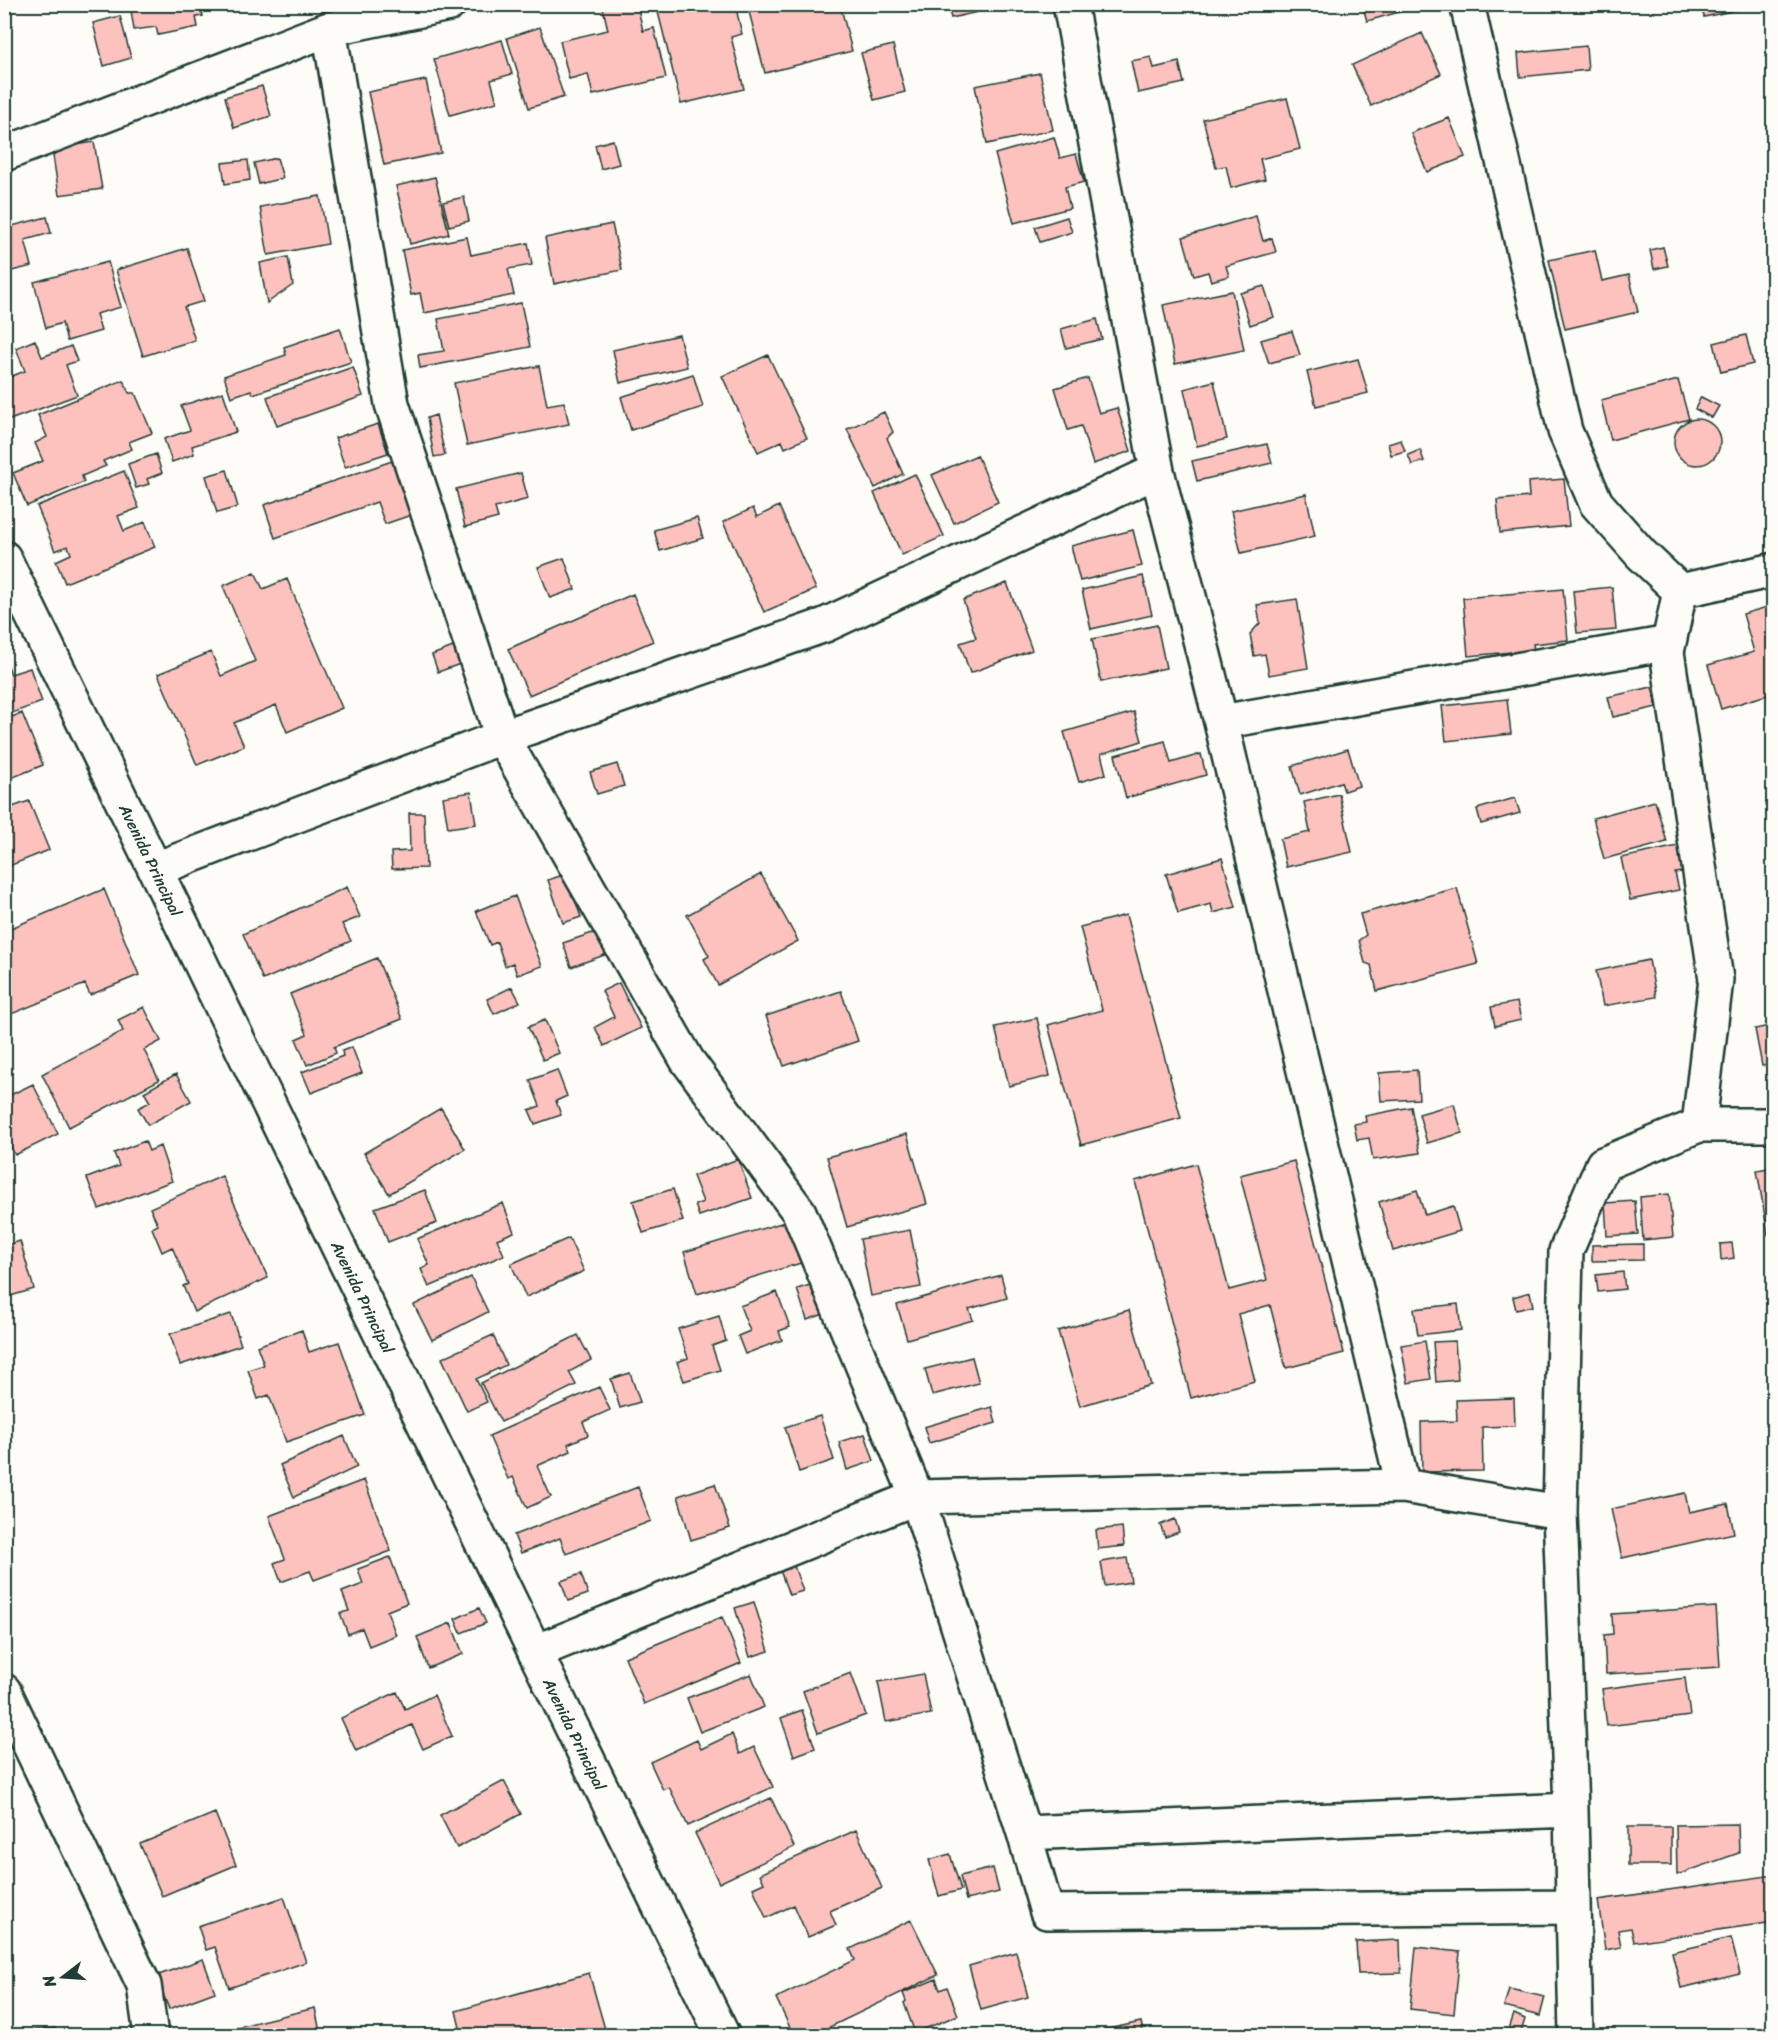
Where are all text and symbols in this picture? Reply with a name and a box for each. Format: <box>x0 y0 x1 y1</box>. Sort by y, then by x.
street label: Avenida Principal <box>110 798 191 922</box>
street label: Avenida Principal <box>322 1235 403 1359</box>
street label: Avenida Principal <box>534 1672 615 1796</box>
north arrow <box>33 1947 93 2007</box>
text: N <box>33 1971 65 1992</box>

